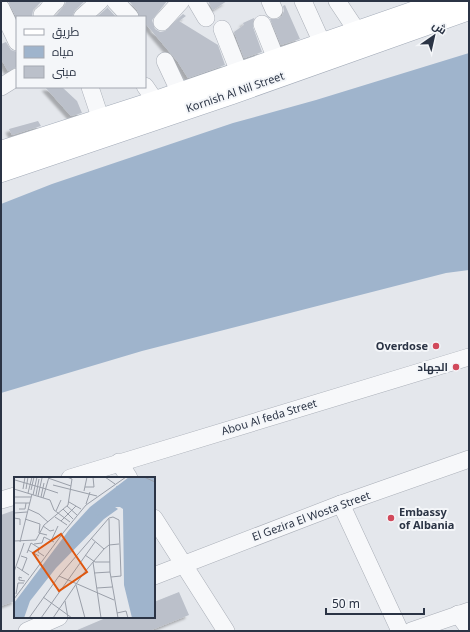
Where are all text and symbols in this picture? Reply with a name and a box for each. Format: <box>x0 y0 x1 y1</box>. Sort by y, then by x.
legend <box>16 16 146 88</box>
north arrow <box>414 16 454 56</box>
text: ش <box>430 17 450 37</box>
text: طريق <box>52 23 80 40</box>
text: مياه <box>52 43 74 60</box>
text: مبنى <box>52 63 77 80</box>
street label: Kornish Al Nil Street <box>184 68 286 115</box>
place label: Overdose <box>376 338 428 353</box>
marker: Overdose <box>431 341 441 351</box>
place label: الجهاد <box>417 359 448 375</box>
marker: الجهاد <box>451 362 461 372</box>
street label: Abou Al feda Street <box>219 395 319 438</box>
inset map <box>14 477 155 618</box>
street label: El Gezira El Wosta Street <box>250 487 372 544</box>
place label: Embassy of Albania <box>399 504 454 532</box>
marker: Embassy of Albania <box>386 513 396 523</box>
scale bar <box>326 590 424 616</box>
text: 50 m <box>332 595 360 612</box>

